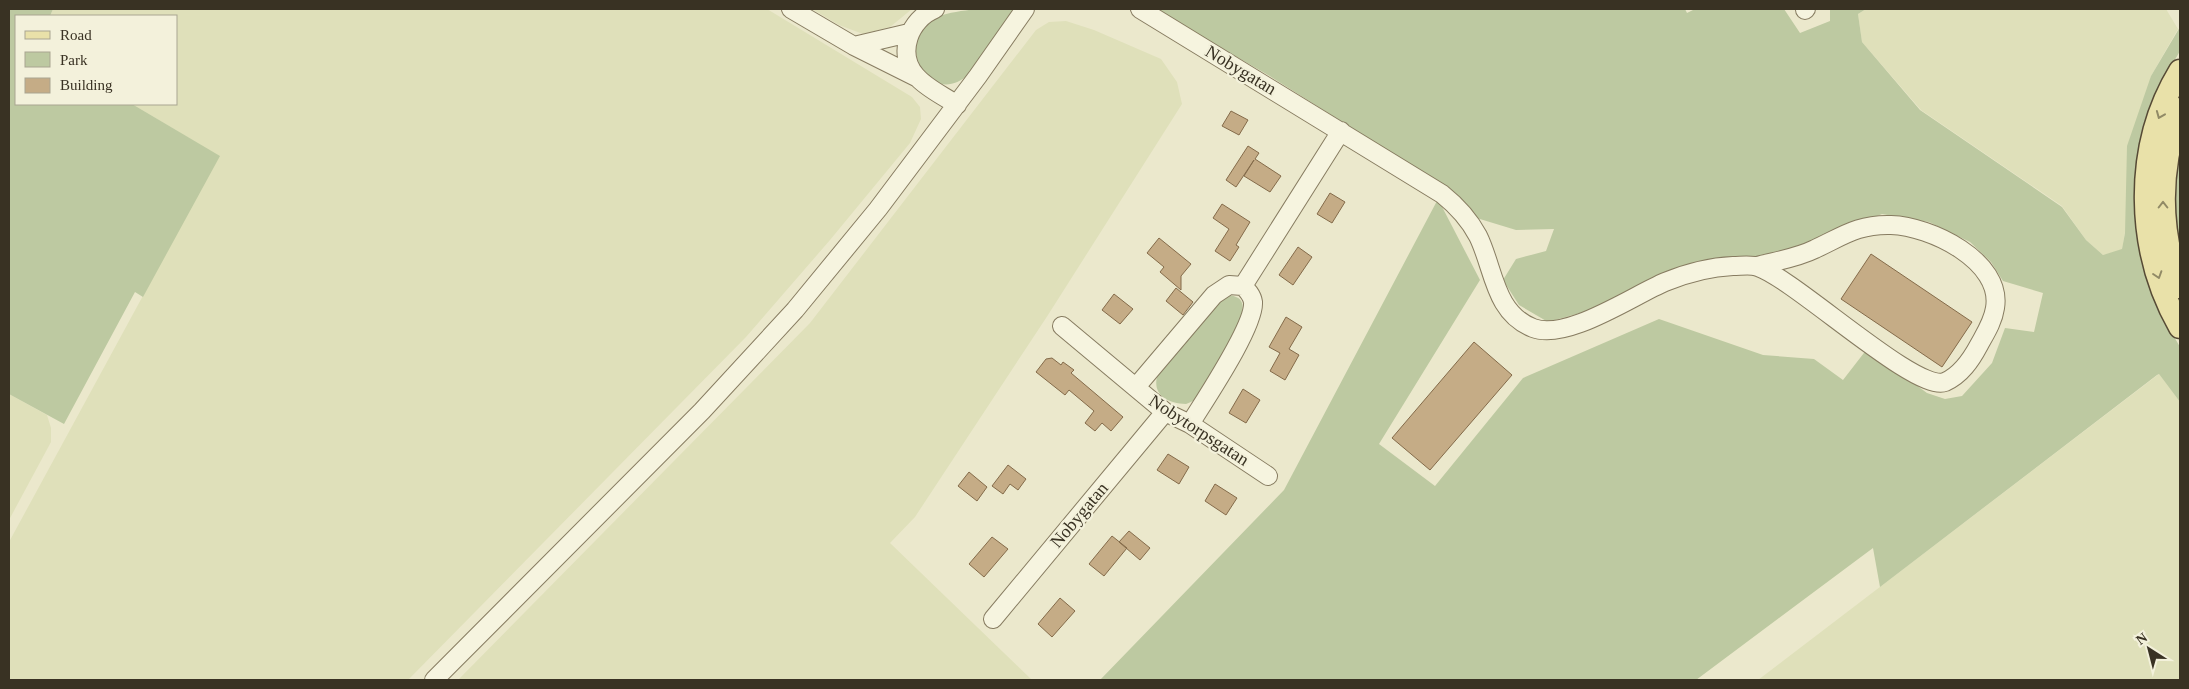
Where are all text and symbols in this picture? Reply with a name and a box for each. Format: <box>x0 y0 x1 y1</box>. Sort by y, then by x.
legend <box>15 15 178 105</box>
text: Road <box>60 27 92 43</box>
street label: Nobygatan <box>1202 41 1280 99</box>
text: Park <box>60 52 88 68</box>
text: Building <box>60 77 113 93</box>
one-way arrow <box>2155 110 2166 119</box>
one-way arrow <box>2158 201 2168 209</box>
one-way arrow <box>2153 270 2163 278</box>
street label: Nobytorpsgatan <box>1145 390 1253 470</box>
street label: Nobygatan <box>1046 478 1112 552</box>
north arrow <box>2124 624 2174 674</box>
text: N <box>2133 630 2150 648</box>

